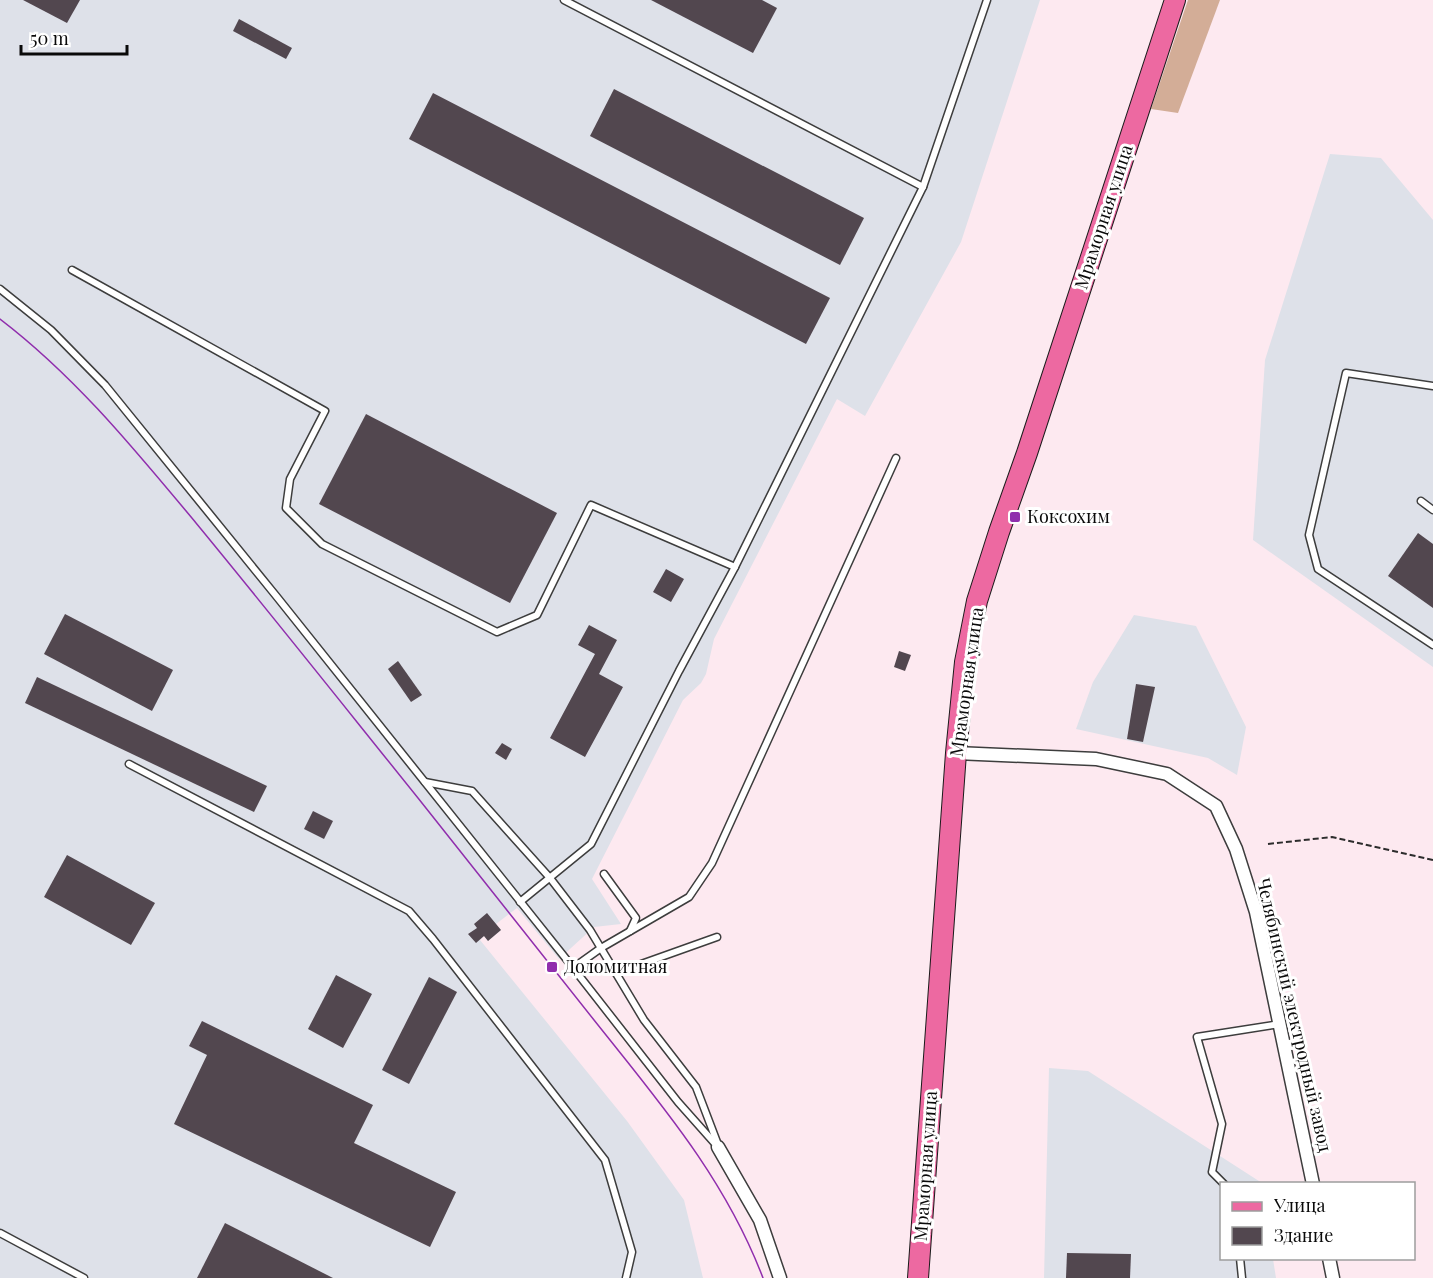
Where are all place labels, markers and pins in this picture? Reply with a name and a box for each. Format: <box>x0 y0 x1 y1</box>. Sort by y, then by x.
place label: Коксохим <box>1027 504 1110 528</box>
marker: Коксохим <box>1008 510 1022 524</box>
place label: Доломитная <box>564 954 668 978</box>
marker: Доломитная <box>545 960 559 974</box>

